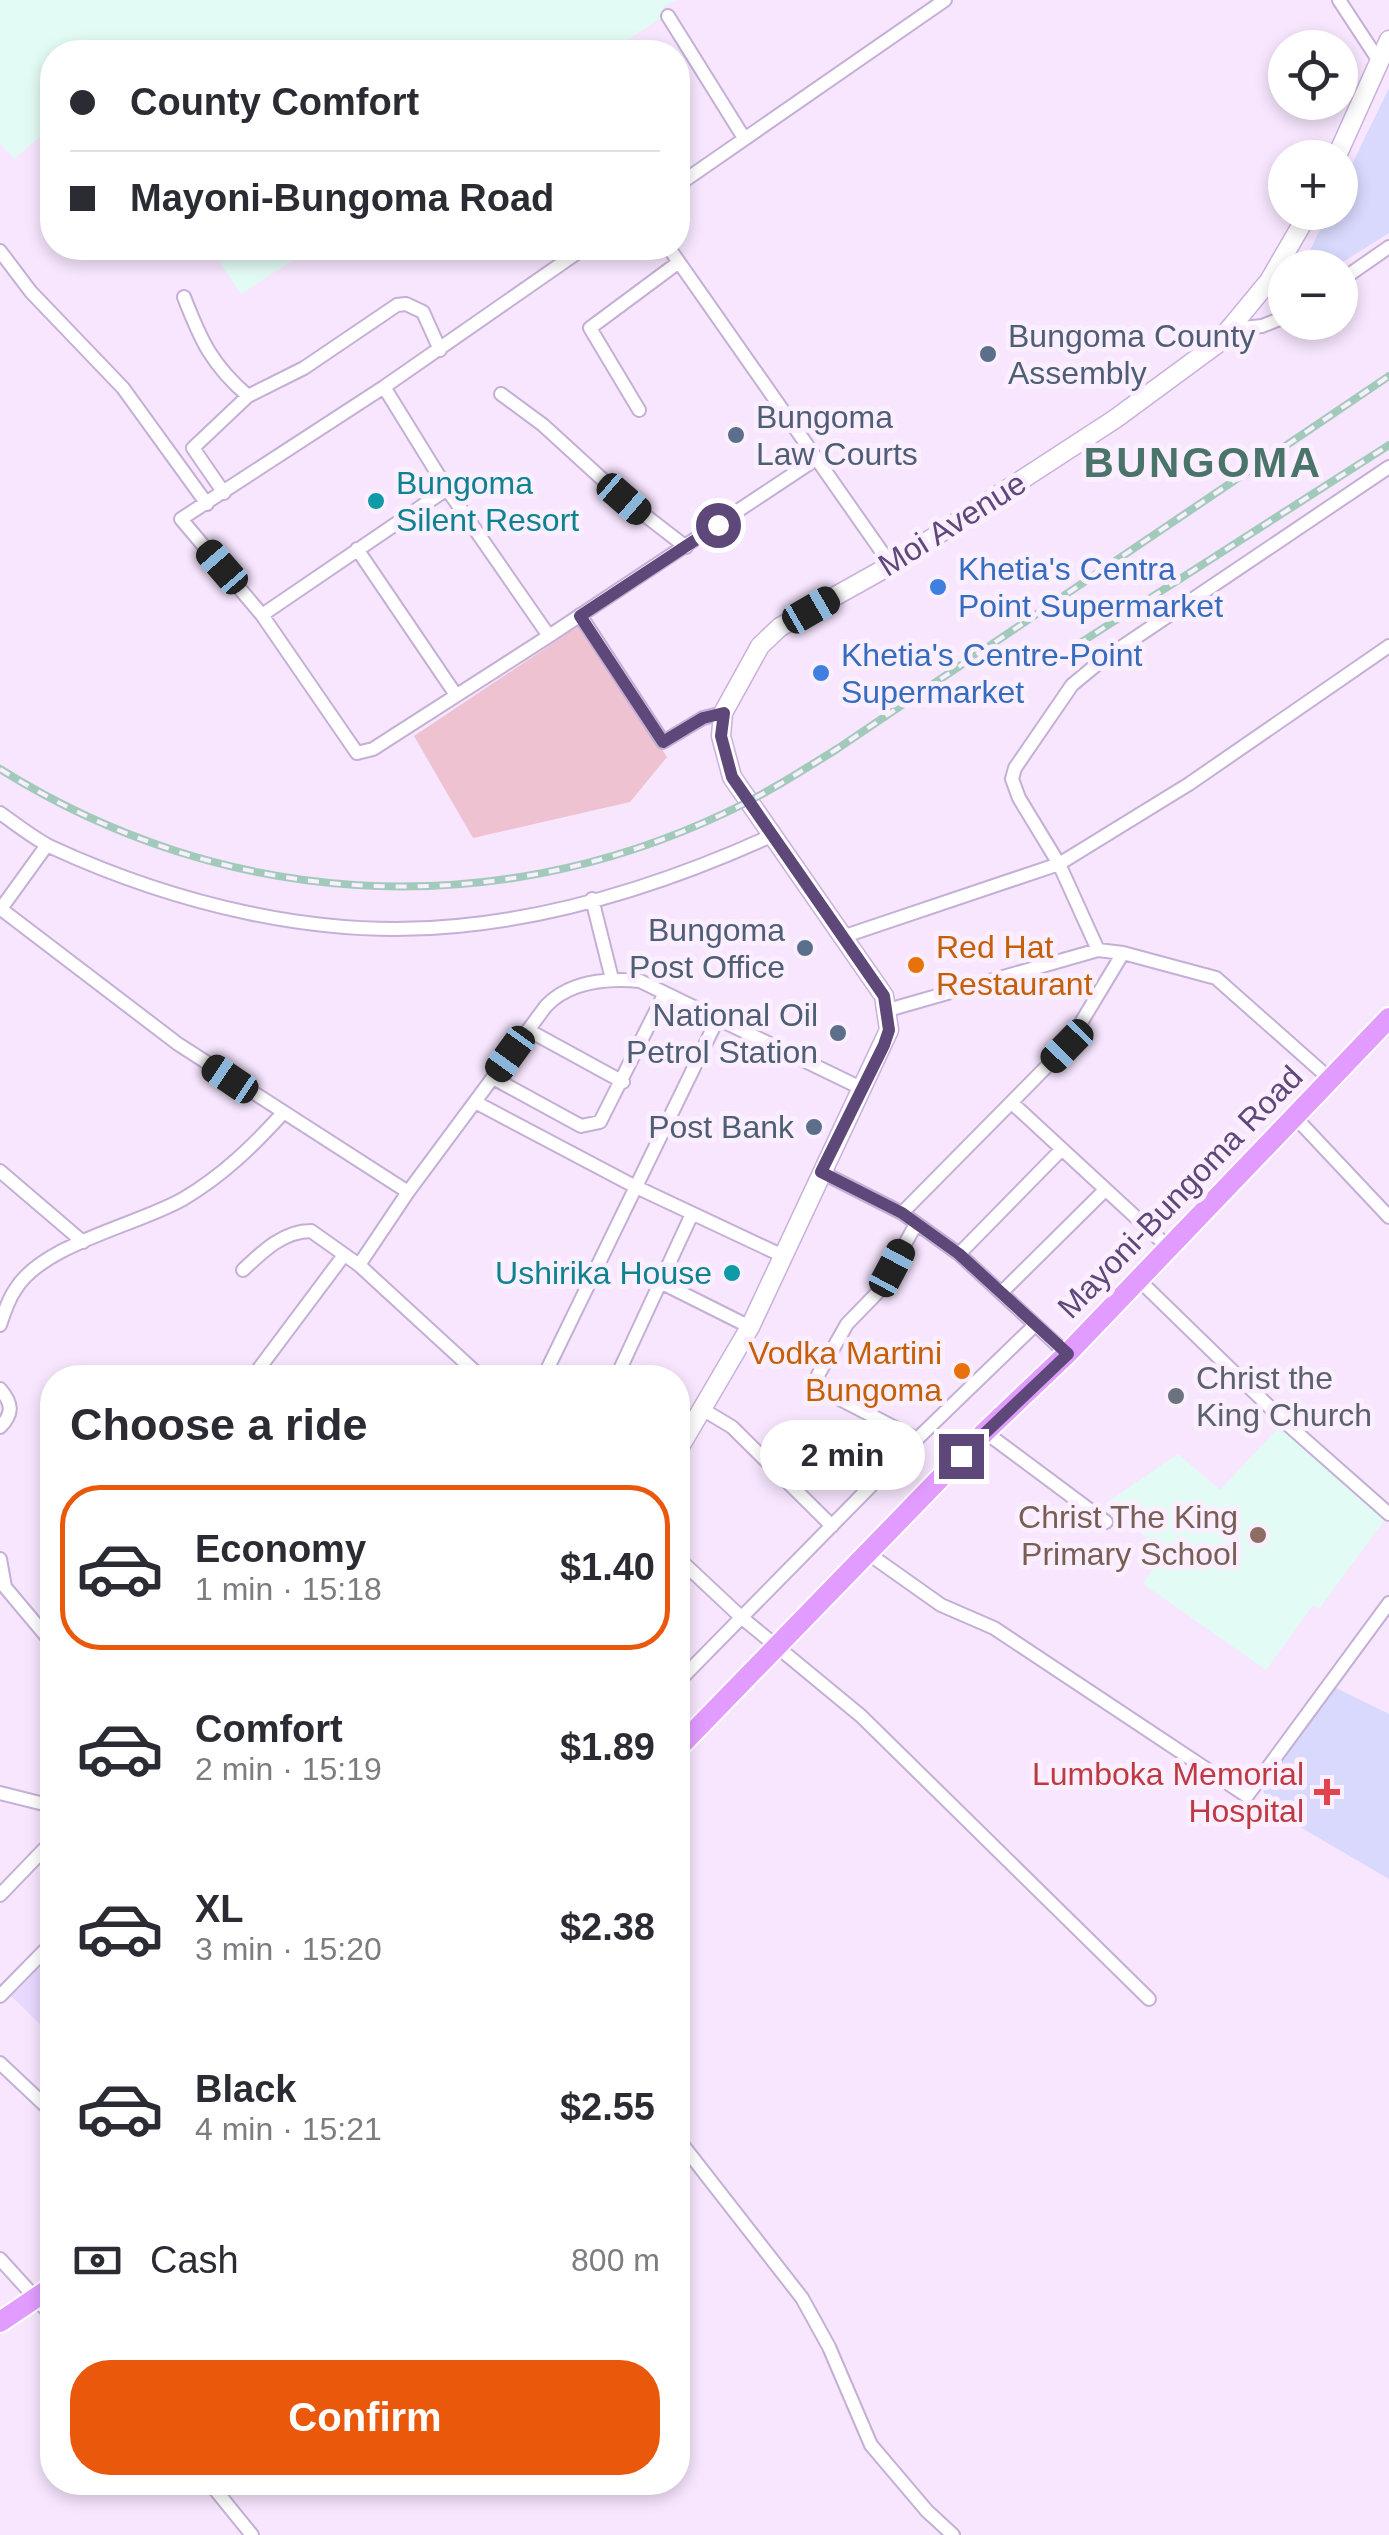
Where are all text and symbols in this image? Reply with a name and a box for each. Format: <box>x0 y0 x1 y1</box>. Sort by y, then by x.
map controls <box>1268 30 1358 340</box>
button: locate <box>1268 30 1358 120</box>
text: County Comfort <box>130 81 419 123</box>
button: + <box>1268 140 1358 230</box>
text: Mayoni-Bungoma Road <box>130 177 554 219</box>
button: − <box>1268 250 1358 340</box>
place label: Bungoma County Assembly <box>1008 318 1255 391</box>
marker: Bungoma County Assembly <box>977 343 999 365</box>
place label: Bungoma Law Courts <box>756 399 918 472</box>
marker: Bungoma Law Courts <box>725 424 747 446</box>
district label: BUNGOMA <box>1083 439 1323 486</box>
place label: Bungoma Silent Resort <box>396 465 579 538</box>
street label: Moi Avenue <box>872 465 1032 583</box>
car <box>592 468 656 530</box>
marker: Bungoma Silent Resort <box>365 490 387 512</box>
route start <box>696 503 741 548</box>
car <box>191 535 253 599</box>
place label: Khetia's Centra Point Supermarket <box>958 551 1223 624</box>
marker: Khetia's Centra Point Supermarket <box>927 576 949 598</box>
car <box>778 582 844 638</box>
place label: Khetia's Centre-Point Supermarket <box>841 637 1142 710</box>
marker: Khetia's Centre-Point Supermarket <box>810 662 832 684</box>
place label: Bungoma Post Office <box>629 912 785 985</box>
place label: Red Hat Restaurant <box>936 929 1093 1002</box>
marker: Bungoma Post Office <box>794 937 816 959</box>
marker: Red Hat Restaurant <box>905 954 927 976</box>
place label: National Oil Petrol Station <box>626 997 818 1070</box>
car <box>1035 1014 1099 1078</box>
car <box>480 1021 540 1087</box>
marker: National Oil Petrol Station <box>827 1022 849 1044</box>
car <box>197 1050 263 1108</box>
street label: Mayoni-Bungoma Road <box>1050 1059 1310 1325</box>
place label: Post Bank <box>648 1109 795 1145</box>
marker: Post Bank <box>803 1116 825 1138</box>
car <box>865 1234 919 1302</box>
place label: Ushirika House <box>495 1255 712 1291</box>
marker: Ushirika House <box>721 1262 743 1284</box>
place label: Vodka Martini Bungoma <box>748 1335 942 1408</box>
marker: Vodka Martini Bungoma <box>951 1360 973 1382</box>
place label: Christ the King Church <box>1196 1360 1372 1433</box>
marker: Christ the King Church <box>1165 1385 1187 1407</box>
text: Choose a ride <box>70 1399 368 1450</box>
callout: 2 min <box>761 1421 926 1491</box>
route end <box>939 1434 984 1479</box>
text: 2 min <box>801 1437 884 1473</box>
place label: Christ The King Primary School <box>1018 1499 1238 1572</box>
icon: car <box>75 1523 165 1613</box>
marker: Christ The King Primary School <box>1247 1524 1269 1546</box>
text: Economy <box>195 1528 366 1570</box>
text: $1.40 <box>560 1546 655 1588</box>
text: 1 min · 15:18 <box>195 1571 382 1607</box>
icon: car <box>75 1703 165 1793</box>
text: Comfort <box>195 1708 343 1750</box>
text: $1.89 <box>560 1726 655 1768</box>
text: 2 min · 15:19 <box>195 1751 382 1787</box>
place label: Lumboka Memorial Hospital <box>1032 1756 1304 1829</box>
marker: Lumboka Memorial Hospital <box>1314 1779 1340 1805</box>
icon: car <box>75 1883 165 1973</box>
text: XL <box>195 1888 244 1930</box>
text: $2.38 <box>560 1906 655 1948</box>
text: 3 min · 15:20 <box>195 1931 382 1967</box>
icon: car <box>75 2063 165 2153</box>
text: Black <box>195 2068 296 2110</box>
text: $2.55 <box>560 2086 655 2128</box>
text: 4 min · 15:21 <box>195 2111 382 2147</box>
icon: cash <box>70 2233 125 2288</box>
text: Cash <box>150 2239 239 2281</box>
text: 800 m <box>571 2242 660 2278</box>
button: Confirm <box>70 2360 660 2475</box>

